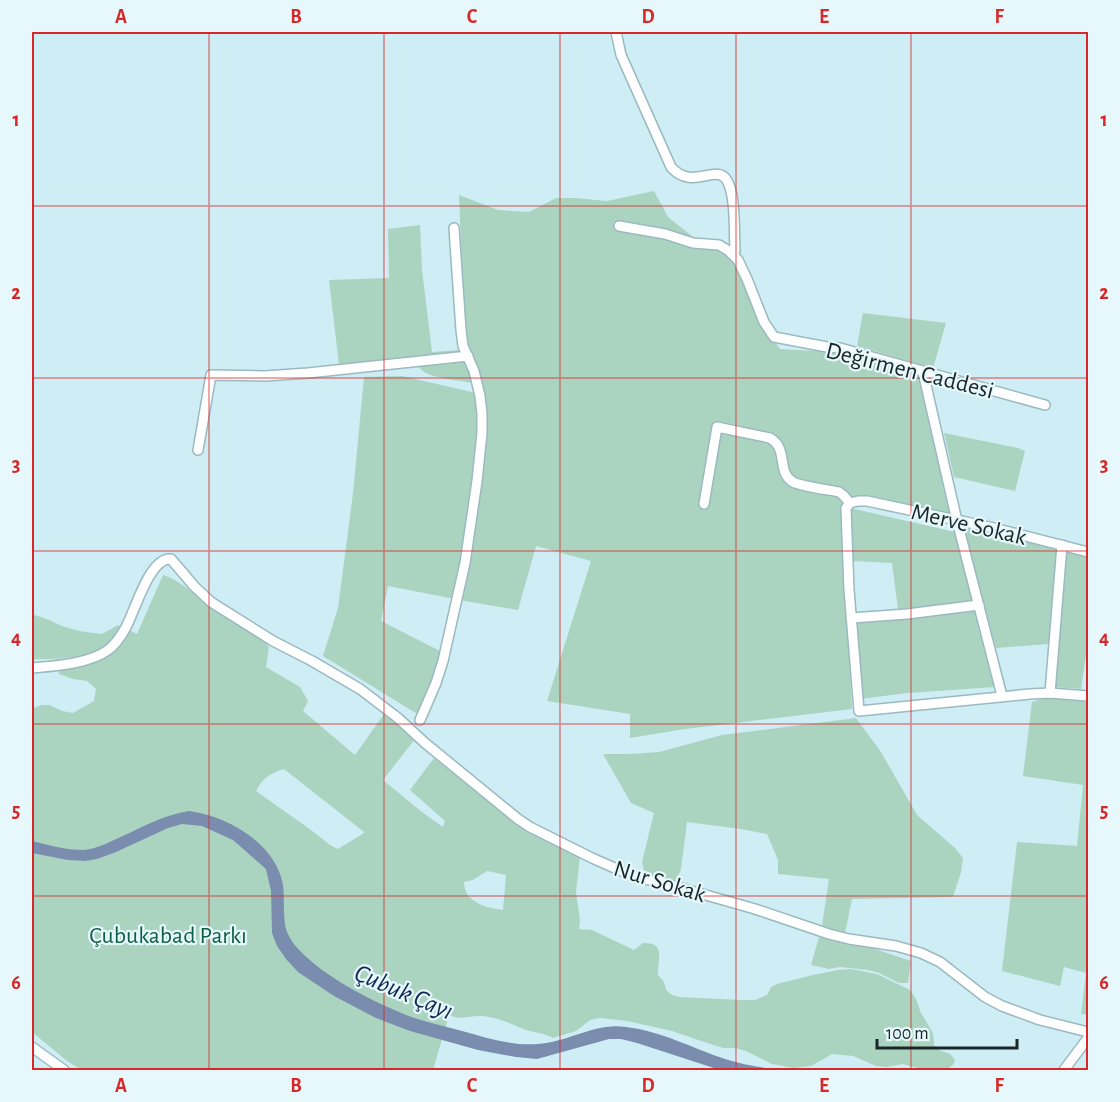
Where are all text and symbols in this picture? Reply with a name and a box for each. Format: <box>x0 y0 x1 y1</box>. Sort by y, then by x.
text: A <box>115 7 127 27</box>
text: B <box>290 7 302 27</box>
text: C <box>467 7 478 27</box>
text: D <box>641 7 655 27</box>
text: E <box>819 7 829 27</box>
text: F <box>994 7 1004 27</box>
text: 1 <box>12 110 20 130</box>
text: 1 <box>1100 110 1108 130</box>
text: 2 <box>11 283 21 303</box>
text: 2 <box>1099 283 1109 303</box>
street label: Değirmen Caddesi <box>823 338 996 403</box>
text: 3 <box>12 455 20 475</box>
text: 3 <box>1100 455 1108 475</box>
street label: Merve Sokak <box>909 500 1029 550</box>
text: 4 <box>11 628 21 648</box>
text: 4 <box>1099 628 1109 648</box>
text: 5 <box>12 801 20 821</box>
text: 5 <box>1100 801 1108 821</box>
street label: Nur Sokak <box>611 857 709 907</box>
park label: Çubukabad Parkı <box>89 924 247 948</box>
water label: Çubuk Çayı <box>351 960 457 1024</box>
text: 6 <box>11 973 21 993</box>
text: 6 <box>1099 973 1109 993</box>
scale bar <box>877 1012 1016 1050</box>
text: 100 m <box>886 1025 929 1043</box>
text: A <box>115 1076 127 1096</box>
text: B <box>290 1076 302 1096</box>
text: C <box>467 1076 478 1096</box>
text: D <box>641 1076 655 1096</box>
text: E <box>819 1076 829 1096</box>
text: F <box>994 1076 1004 1096</box>

